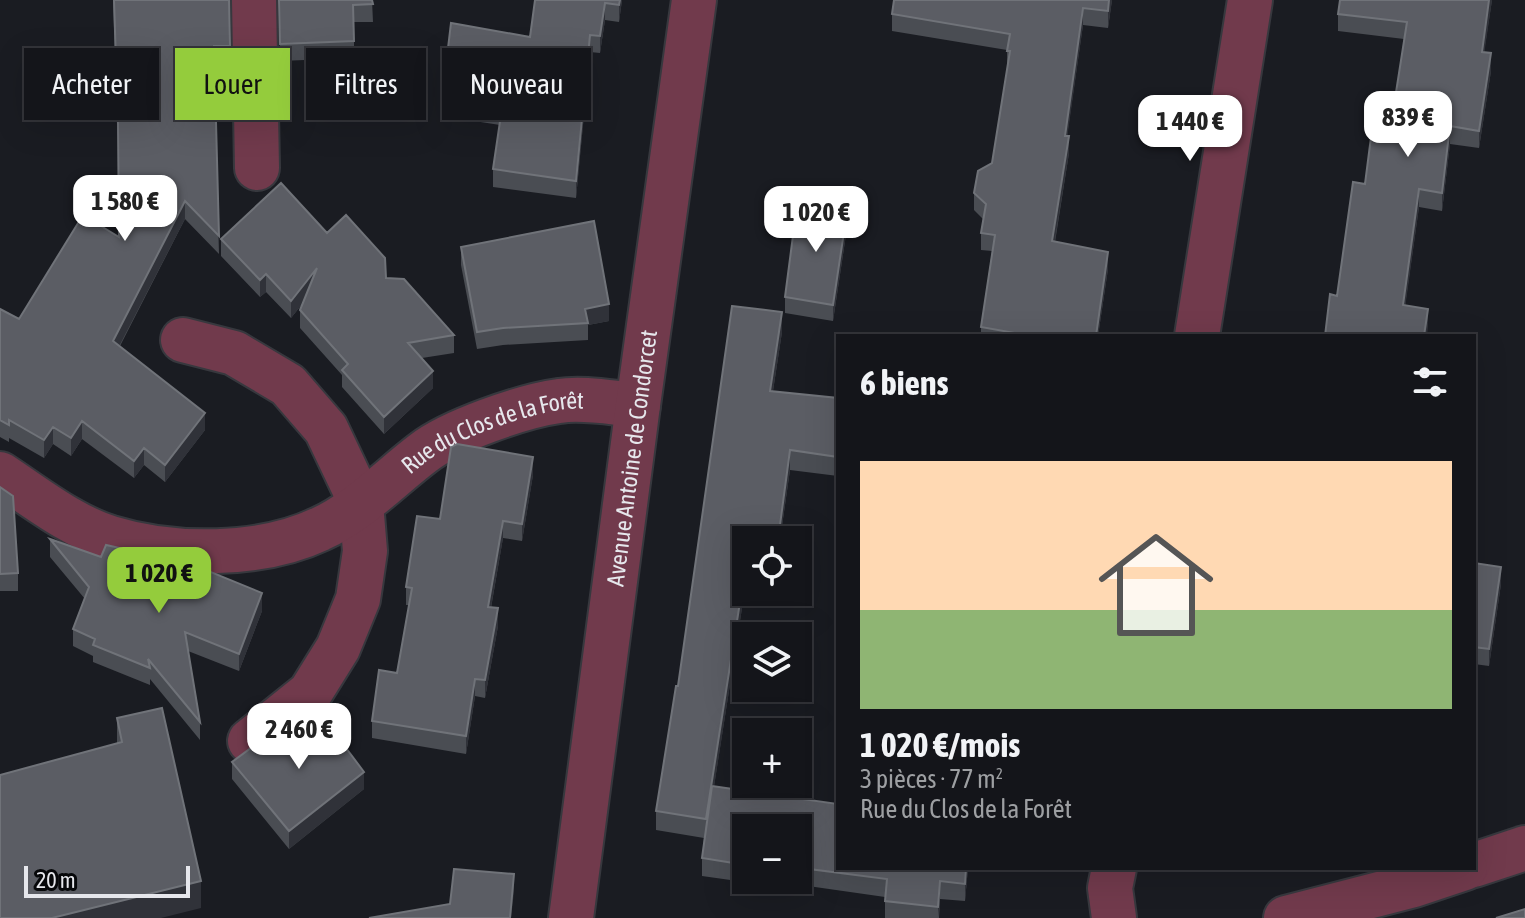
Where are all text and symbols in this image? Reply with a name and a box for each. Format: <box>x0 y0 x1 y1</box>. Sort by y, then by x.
chip: Acheter <box>24 48 159 120</box>
chip: Louer <box>175 48 290 120</box>
chip: Filtres <box>306 48 426 120</box>
chip: Nouveau <box>442 48 591 120</box>
pin: 839 € <box>1352 91 1464 159</box>
pin: 1 440 € <box>1116 95 1264 163</box>
text: 839 € <box>1382 102 1434 132</box>
text: 1 440 € <box>1156 106 1224 136</box>
pin: 1 580 € <box>51 175 199 243</box>
text: 1 580 € <box>91 186 159 216</box>
pin: 1 020 € <box>742 186 890 254</box>
text: 1 020 € <box>782 197 850 227</box>
street label: Avenue Antoine de Condorcet <box>601 328 662 588</box>
icon: filters <box>1408 360 1452 404</box>
text: 6 biens <box>860 363 949 402</box>
street label: Rue du Clos de la Forêt <box>396 386 584 478</box>
icon: home <box>1084 513 1228 657</box>
map controls <box>732 526 812 894</box>
button: locate <box>732 526 812 606</box>
pin: 1 020 € <box>85 547 233 615</box>
text: 1 020 € <box>125 558 193 588</box>
button: layers <box>732 622 812 702</box>
pin: 2 460 € <box>225 703 373 771</box>
text: 2 460 € <box>265 714 333 744</box>
button: + <box>732 718 812 798</box>
text: 1 020 €/mois <box>860 725 1020 764</box>
text: 3 pièces · 77 m² <box>860 764 1003 794</box>
text: Rue du Clos de la Forêt <box>860 794 1072 824</box>
button: − <box>732 814 812 894</box>
scale bar <box>24 862 190 898</box>
text: 20 m <box>36 867 76 893</box>

